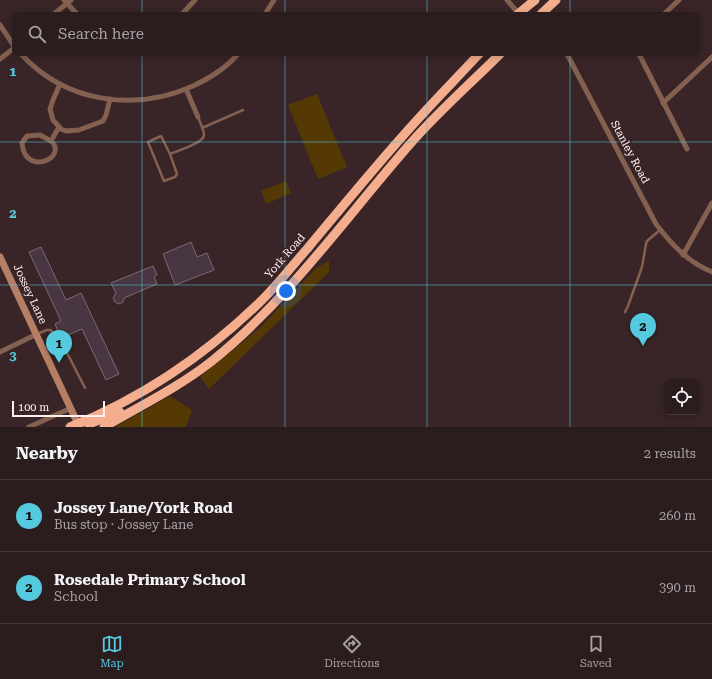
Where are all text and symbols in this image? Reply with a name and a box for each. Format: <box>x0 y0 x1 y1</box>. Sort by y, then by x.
search box <box>12 12 700 56</box>
icon: search <box>26 23 48 45</box>
text: Search here <box>58 25 144 43</box>
text: 1 <box>9 64 17 79</box>
street label: Stanley Road <box>608 118 652 186</box>
text: 2 <box>9 206 17 221</box>
street label: York Road <box>262 231 308 281</box>
street label: Jossey Lane <box>11 262 49 326</box>
your location <box>276 281 296 301</box>
pin: 2 <box>630 313 656 346</box>
pin: 1 <box>46 330 72 363</box>
text: 3 <box>9 348 17 363</box>
map controls <box>664 379 700 415</box>
button: locate <box>664 379 700 415</box>
scale bar <box>12 399 105 418</box>
text: 100 m <box>18 401 49 414</box>
text: Nearby <box>16 443 78 463</box>
text: 2 results <box>644 446 696 461</box>
text: Jossey Lane/York Road <box>54 499 233 517</box>
text: 1 <box>25 508 33 523</box>
text: 260 m <box>659 508 696 523</box>
text: Bus stop · Jossey Lane <box>54 517 193 532</box>
text: Rosedale Primary School <box>54 571 246 589</box>
text: 2 <box>25 580 33 595</box>
text: 390 m <box>659 580 696 595</box>
text: School <box>54 589 98 604</box>
tab: Map <box>100 633 124 670</box>
tab: Directions <box>324 633 380 670</box>
tab: Saved <box>580 633 612 670</box>

